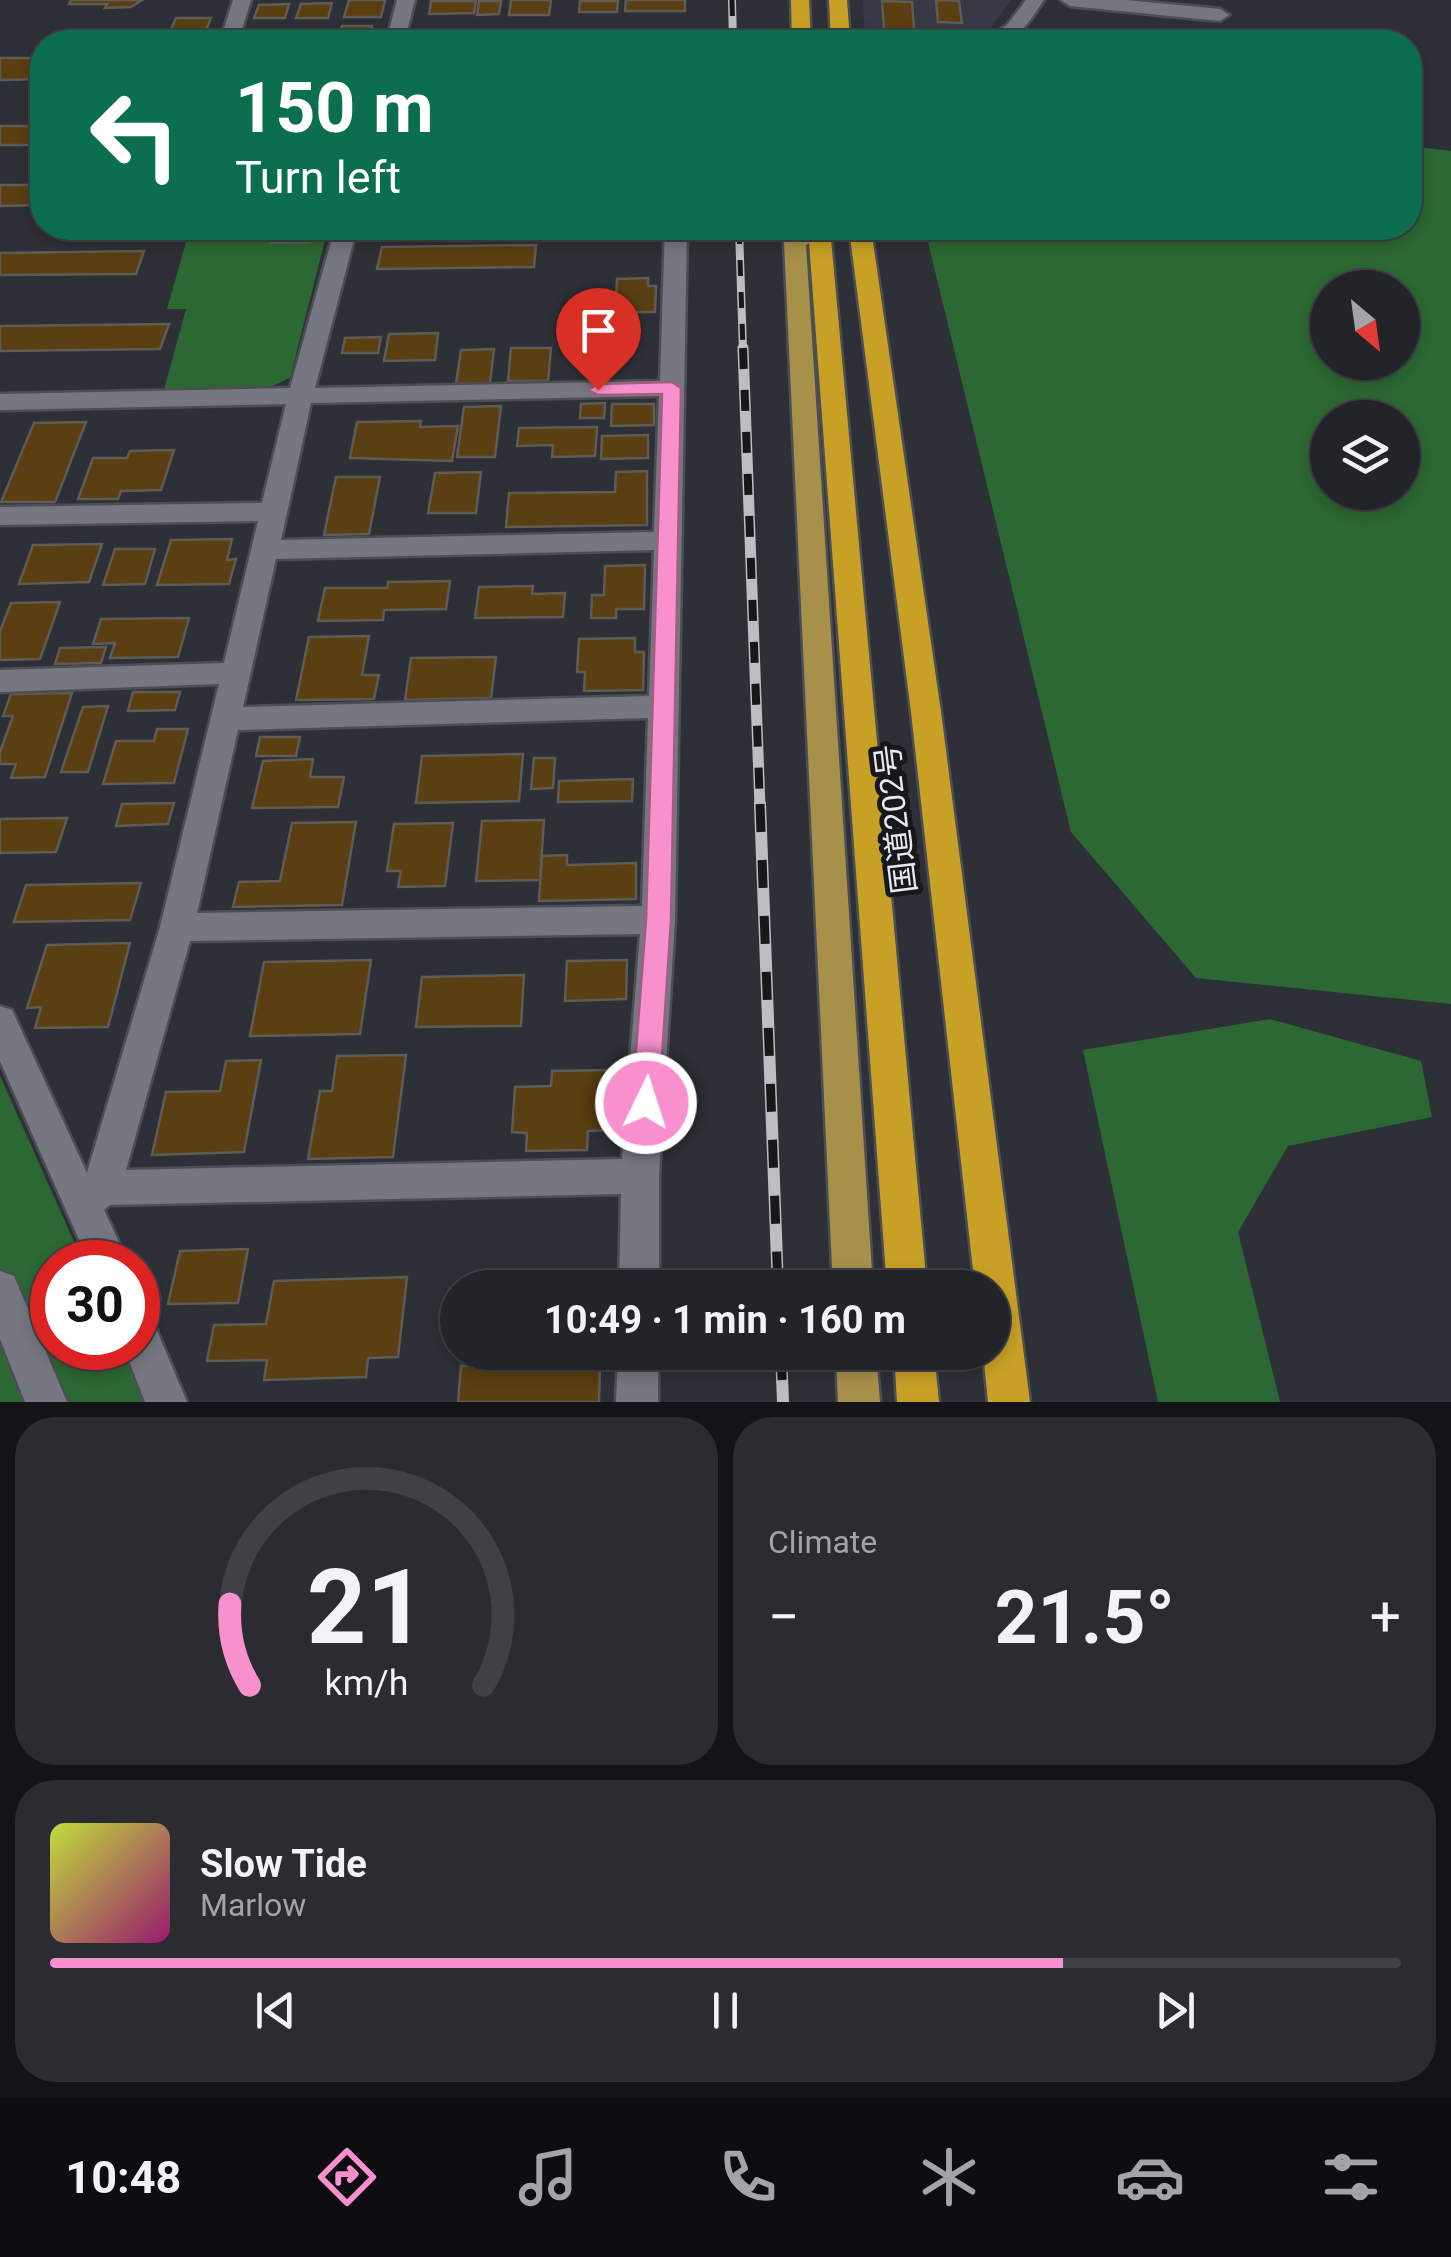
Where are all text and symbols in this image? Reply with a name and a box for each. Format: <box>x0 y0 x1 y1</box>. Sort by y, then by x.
text: 150 m <box>235 67 434 149</box>
icon: left <box>70 70 200 200</box>
text: Turn left <box>235 151 401 204</box>
north arrow <box>1310 270 1420 380</box>
map controls <box>1310 270 1420 510</box>
pin <box>556 288 641 391</box>
icon: arrive <box>571 303 626 358</box>
button: layers <box>1310 400 1420 510</box>
street label: 国道202号 <box>868 742 924 896</box>
position arrow <box>594 1051 698 1155</box>
speed limit sign: 30 <box>30 1240 160 1370</box>
text: 10:49 · 1 min · 160 m <box>544 1298 906 1342</box>
text: Climate <box>768 1523 877 1561</box>
text: 21 <box>307 1547 426 1668</box>
text: 21.5° <box>995 1573 1175 1661</box>
text: − <box>768 1585 799 1649</box>
text: + <box>1370 1585 1401 1649</box>
text: km/h <box>325 1662 408 1704</box>
text: Slow Tide <box>200 1842 367 1886</box>
text: Marlow <box>200 1886 306 1924</box>
icon: previous <box>248 1983 303 2038</box>
icon: pause <box>698 1983 753 2038</box>
icon: next <box>1148 1983 1203 2038</box>
icon: directions <box>312 2142 382 2212</box>
icon: music <box>513 2142 583 2212</box>
icon: phone <box>713 2142 783 2212</box>
icon: climate <box>914 2142 984 2212</box>
icon: car <box>1115 2142 1185 2212</box>
icon: filters <box>1316 2142 1386 2212</box>
text: 10:48 <box>65 2151 181 2204</box>

